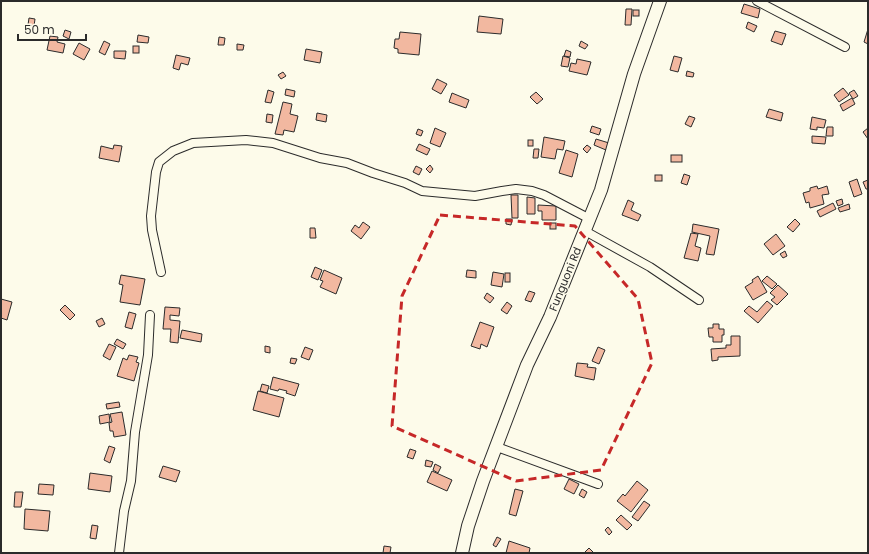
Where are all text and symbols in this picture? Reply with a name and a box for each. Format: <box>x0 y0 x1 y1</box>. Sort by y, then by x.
scale bar <box>18 16 86 42</box>
text: 50 m <box>24 21 55 38</box>
street label: Funguoni Rd <box>545 245 585 313</box>

